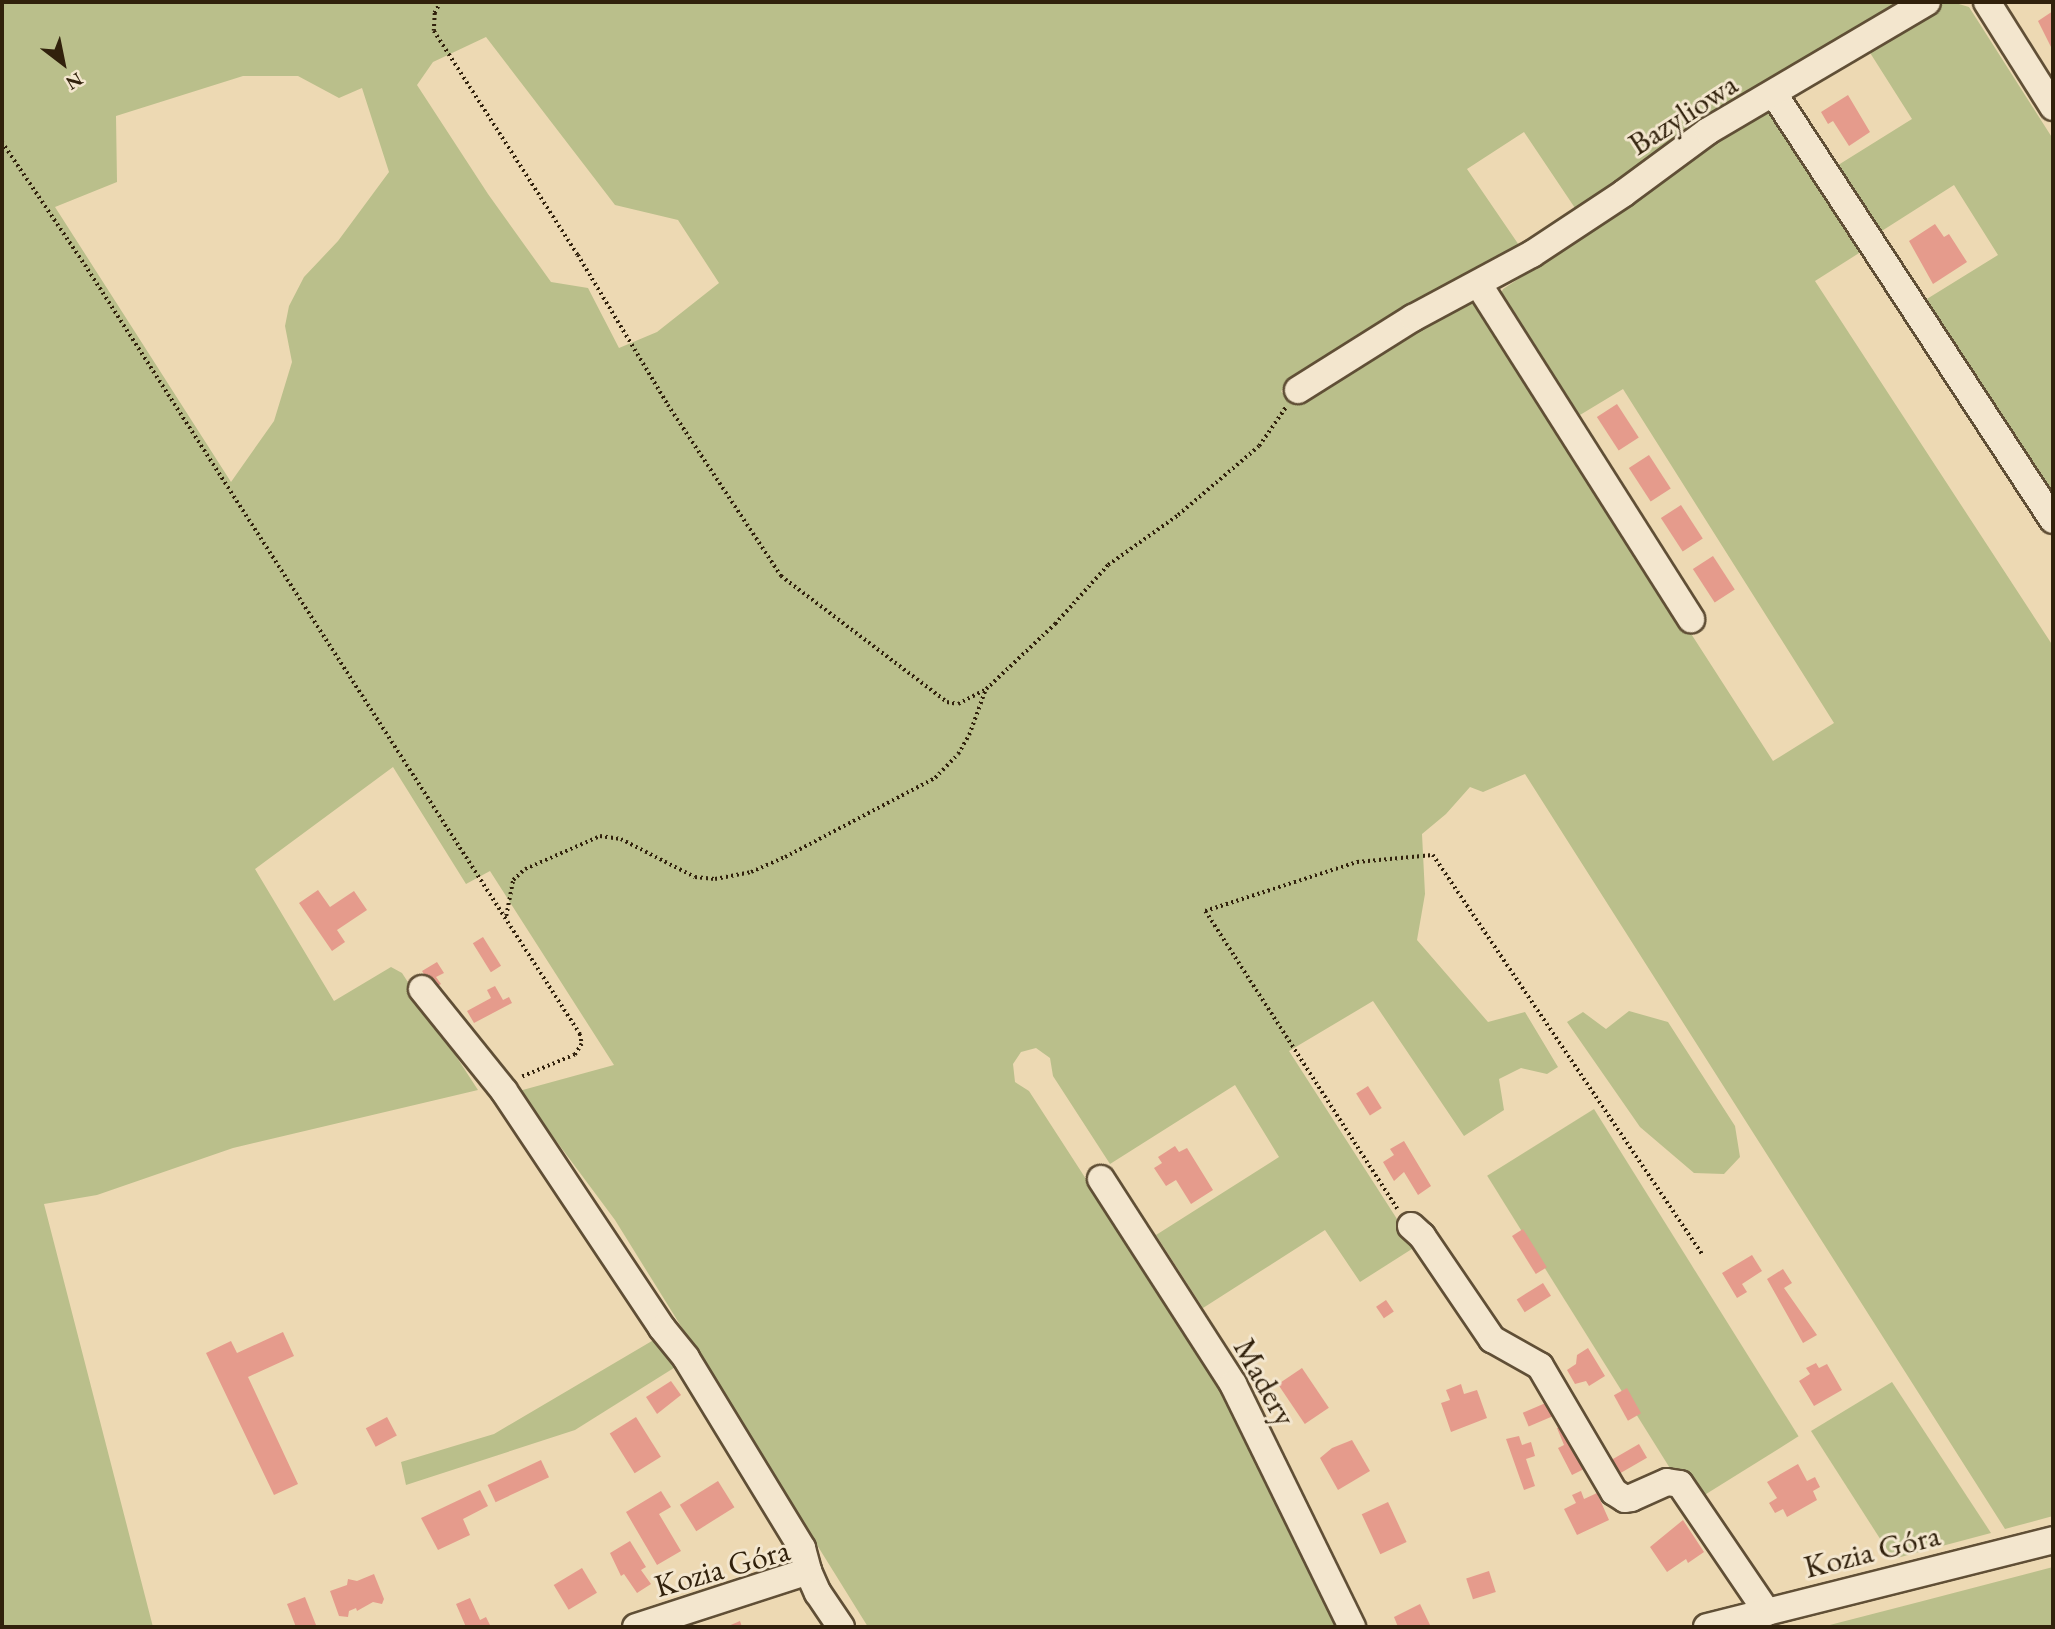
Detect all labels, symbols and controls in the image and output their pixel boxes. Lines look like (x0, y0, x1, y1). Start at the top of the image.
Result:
north arrow (28, 28, 98, 98)
street label: Bazyliowa (1621, 65, 1745, 163)
text: N (61, 67, 88, 96)
street label: Madery (1225, 1331, 1305, 1433)
street label: Kozia Góra (1800, 1516, 1944, 1586)
street label: Kozia Góra (650, 1530, 794, 1606)

